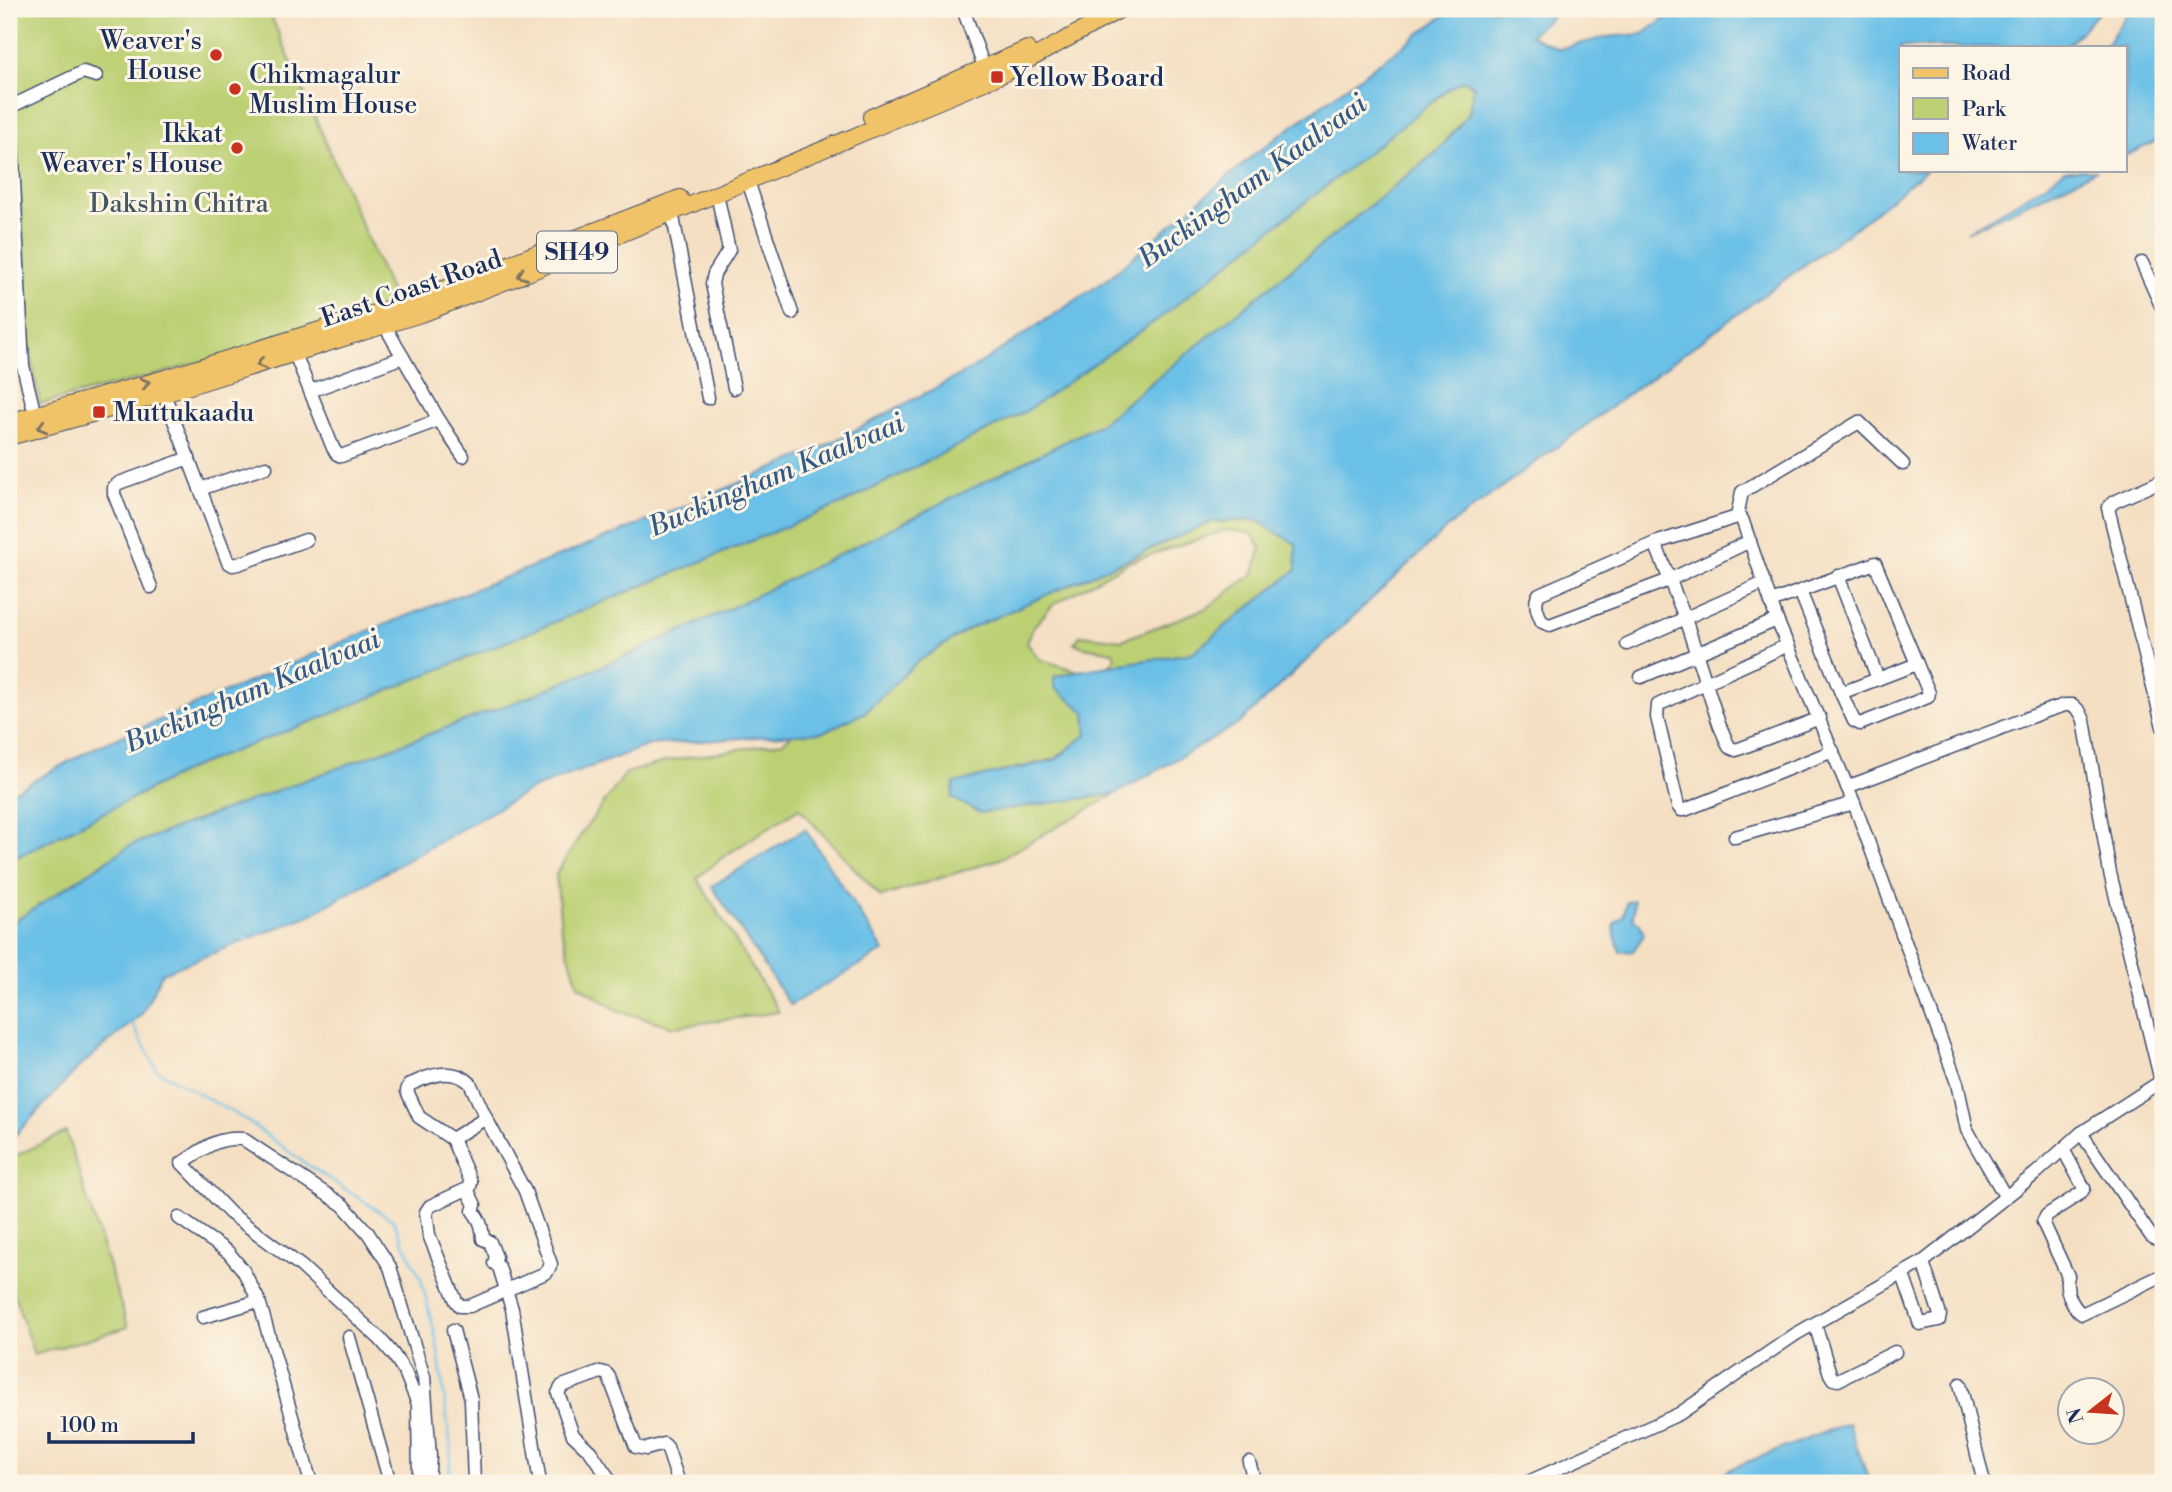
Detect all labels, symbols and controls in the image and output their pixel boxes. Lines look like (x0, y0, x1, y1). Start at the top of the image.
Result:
place label: Weaver's House (99, 25, 202, 87)
legend (1899, 46, 2126, 172)
marker: Weaver's House (208, 47, 224, 63)
place label: Chikmagalur Muslim House (249, 59, 417, 121)
text: Road (1962, 61, 2011, 87)
place label: Yellow Board (1009, 62, 1164, 94)
marker: Yellow Board (989, 69, 1005, 85)
marker: Chikmagalur Muslim House (227, 81, 243, 97)
water label: Buckingham Kaalvaai (1131, 86, 1374, 277)
text: Park (1962, 97, 2007, 123)
place label: Ikkat Weaver's House (40, 118, 223, 180)
text: Water (1961, 131, 2017, 157)
marker: Ikkat Weaver's House (229, 140, 245, 156)
park label: Dakshin Chitra (89, 188, 270, 220)
road number: SH49 (537, 232, 617, 272)
street label: East Coast Road (317, 243, 506, 335)
one-way arrow (517, 266, 529, 280)
one-way arrow (255, 356, 267, 371)
one-way arrow (139, 377, 151, 391)
place label: Muttukaadu (113, 397, 255, 429)
marker: Muttukaadu (91, 404, 107, 420)
water label: Buckingham Kaalvaai (642, 406, 910, 546)
one-way arrow (36, 419, 48, 434)
water label: Buckingham Kaalvaai (118, 622, 386, 762)
north arrow (2056, 1376, 2126, 1446)
scale bar (49, 1401, 192, 1445)
text: N (2062, 1405, 2089, 1426)
text: 100 m (60, 1413, 119, 1439)

